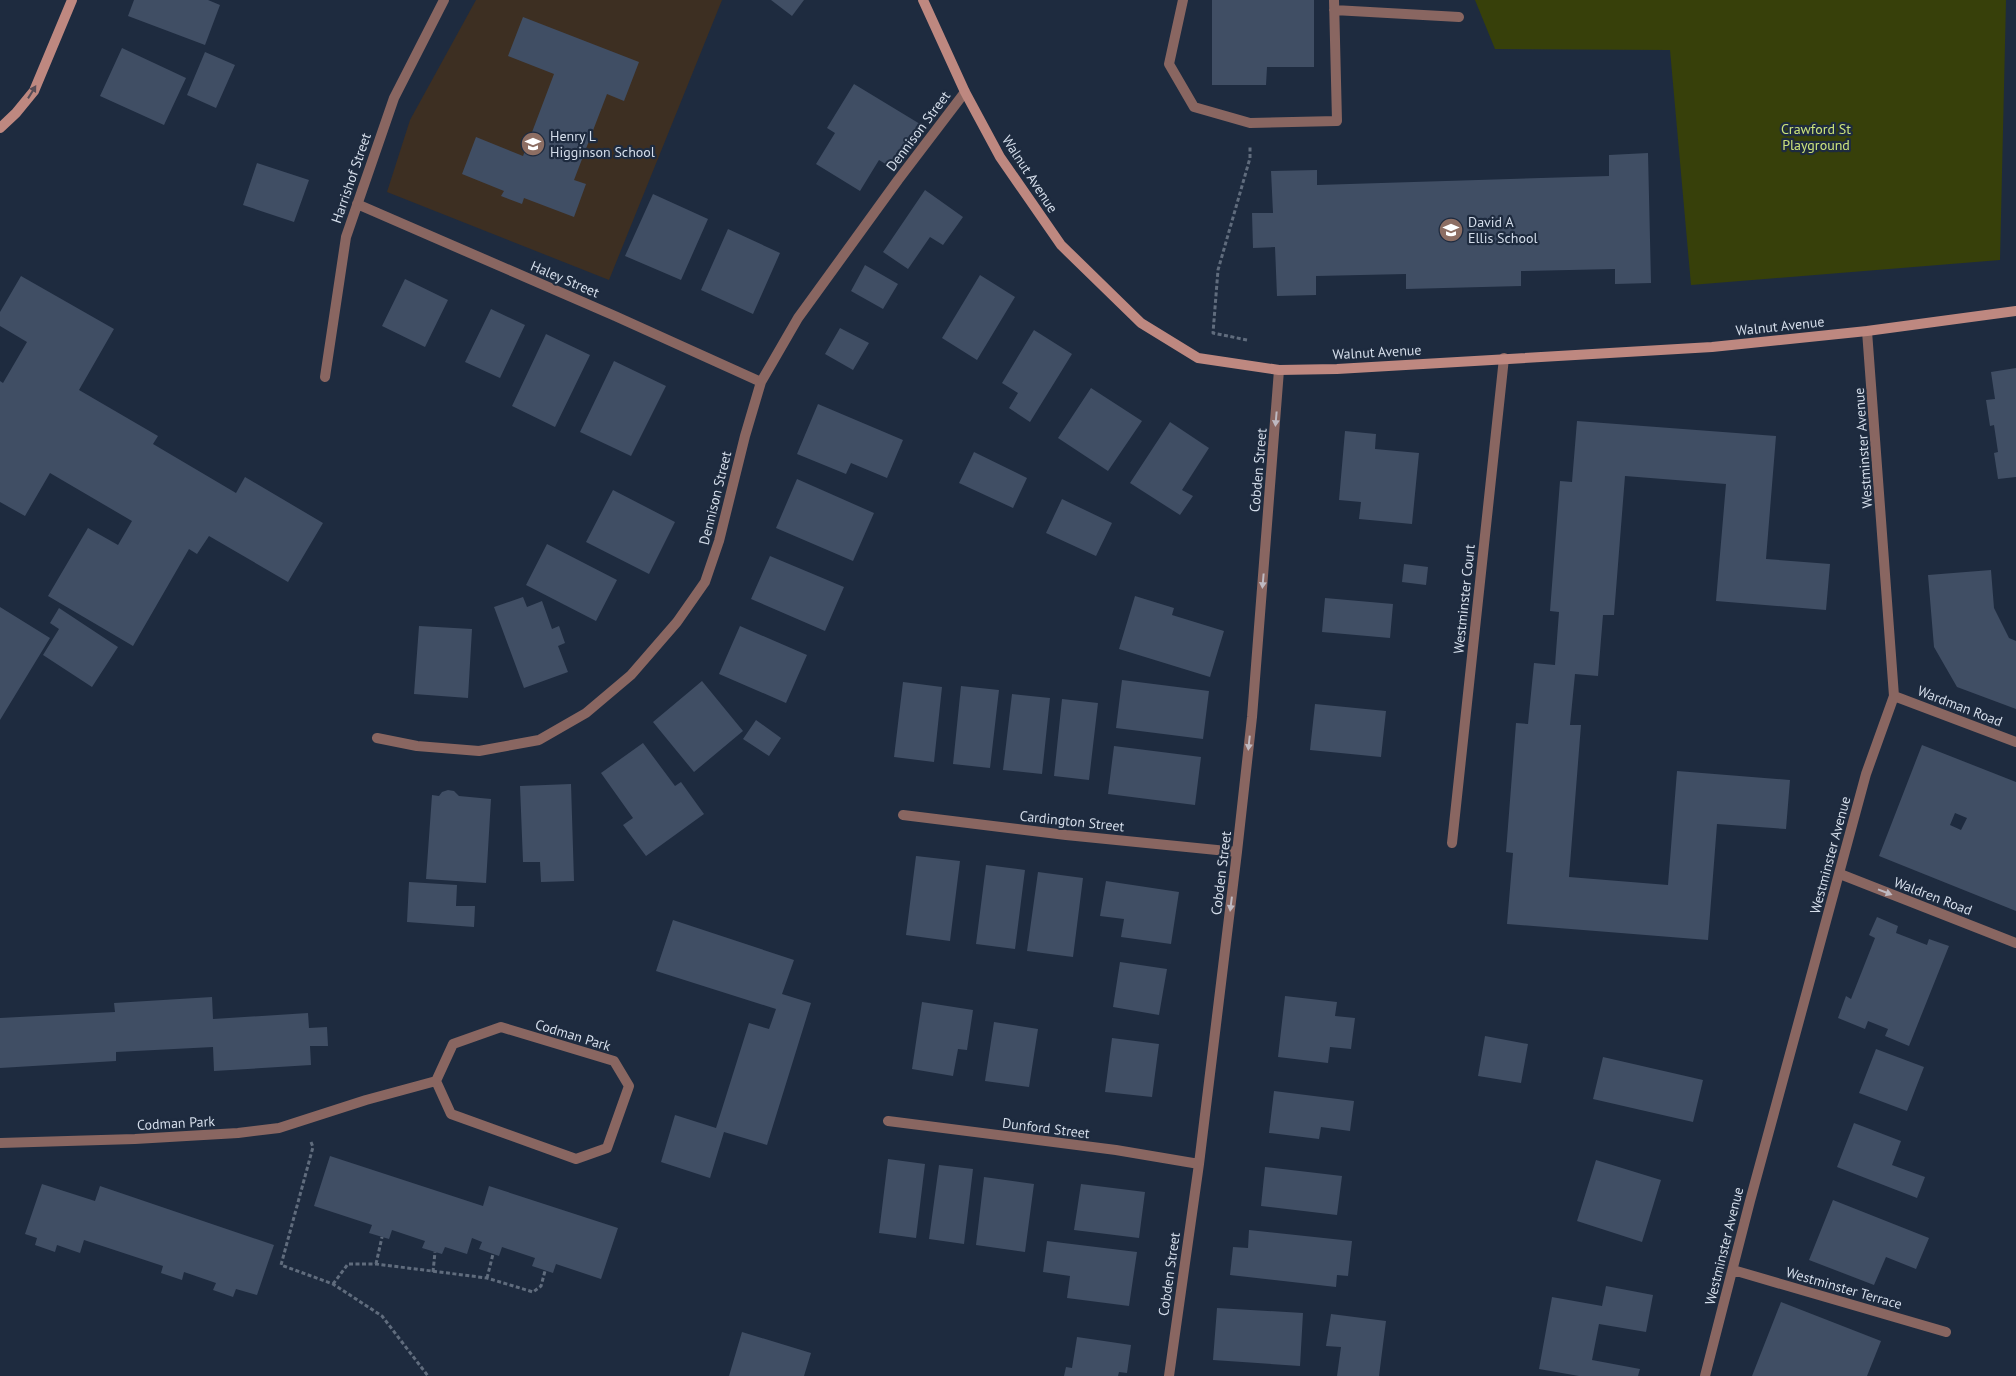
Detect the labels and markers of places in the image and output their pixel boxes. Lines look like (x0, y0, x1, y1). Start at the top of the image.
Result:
place label: Henry L Higginson School (550, 127, 655, 161)
school or university icon: Henry L Higginson School (520, 131, 546, 157)
place label: David A Ellis School (1468, 213, 1538, 247)
school or university icon: David A Ellis School (1438, 217, 1464, 243)

